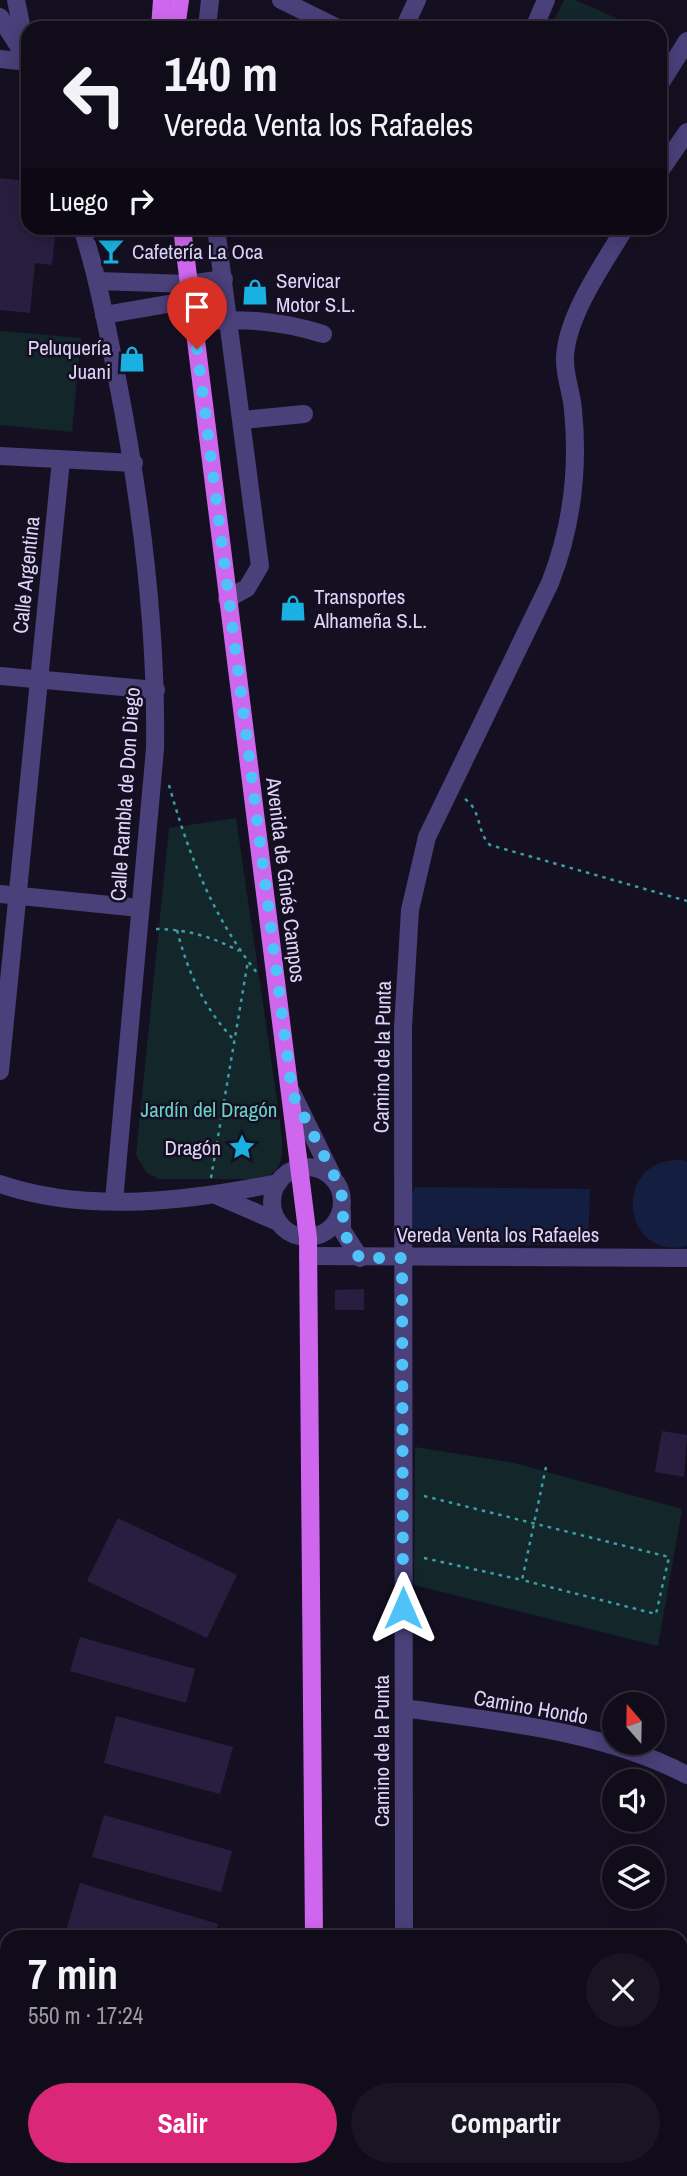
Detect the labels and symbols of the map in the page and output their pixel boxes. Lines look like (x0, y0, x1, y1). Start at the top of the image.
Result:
bar icon: Cafetería La Oca (96, 236, 126, 266)
place label: Cafetería La Oca (132, 237, 264, 266)
place label: Servicar Motor S.L. (276, 266, 355, 319)
pin (167, 277, 227, 349)
shop icon: Servicar Motor S.L. (240, 277, 270, 307)
place label: Peluquería Juani (28, 333, 111, 386)
shop icon: Peluquería Juani (117, 344, 147, 374)
street label: Calle Argentina (5, 515, 47, 635)
place label: Transportes Alhameña S.L. (313, 582, 427, 635)
shop icon: Transportes Alhameña S.L. (278, 593, 308, 623)
street label: Calle Rambla de Don Diego (103, 686, 147, 902)
street label: Avenida de Ginés Campos (259, 775, 313, 984)
street label: Camino de la Punta (366, 980, 398, 1133)
park label: Jardín del Dragón (141, 1095, 277, 1124)
place icon: Dragón (227, 1132, 257, 1162)
place label: Dragón (165, 1133, 221, 1162)
street label: Vereda Venta los Rafaeles (397, 1220, 599, 1249)
position arrow (366, 1571, 440, 1645)
street label: Camino de la Punta (367, 1674, 396, 1827)
street label: Camino Hondo (471, 1683, 591, 1731)
north arrow (602, 1692, 665, 1755)

